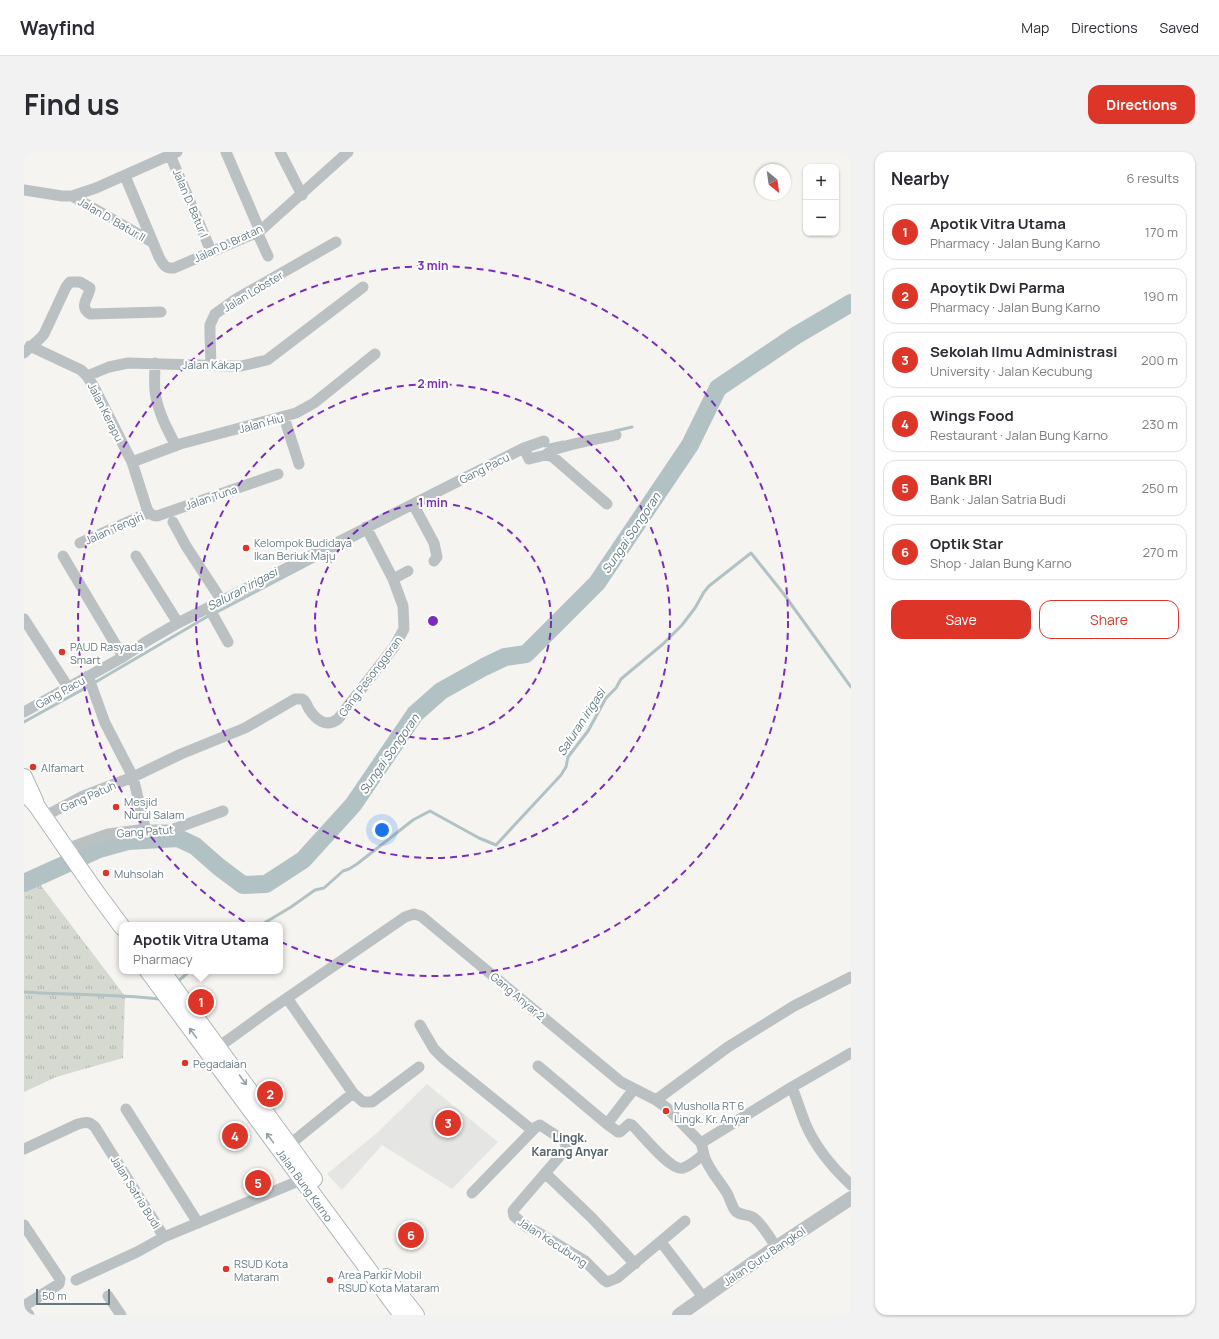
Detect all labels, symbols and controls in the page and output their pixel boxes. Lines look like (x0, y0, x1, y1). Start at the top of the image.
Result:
text: Wayfind (20, 15, 95, 41)
text: Map (1021, 18, 1049, 37)
text: Directions (1071, 18, 1138, 37)
text: Saved (1160, 18, 1199, 37)
text: Find us (24, 85, 119, 123)
button: Directions (1088, 85, 1195, 124)
north arrow (755, 164, 791, 200)
map controls (803, 164, 839, 236)
button: + (803, 164, 839, 200)
street label: Jalan D. Batur I (170, 166, 212, 240)
text: Nearby (891, 167, 949, 190)
text: 6 results (1127, 169, 1179, 187)
street label: Jalan D. Batur II (76, 194, 148, 244)
button: − (803, 200, 839, 236)
text: Apotik Vitra Utama (930, 213, 1066, 234)
street label: Jalan D. Bratan (191, 221, 265, 265)
text: 1 (902, 223, 908, 241)
text: 170 m (1145, 223, 1178, 241)
text: Pharmacy · Jalan Bung Karno (930, 234, 1100, 252)
text: 3 min (417, 257, 449, 274)
street label: Jalan Lobster (220, 267, 286, 315)
text: Apoytik Dwi Parma (930, 277, 1065, 298)
text: 2 (901, 287, 909, 305)
text: 190 m (1143, 287, 1178, 305)
text: Pharmacy · Jalan Bung Karno (930, 298, 1100, 316)
text: Sekolah Ilmu Administrasi (930, 341, 1118, 362)
text: 3 (901, 351, 909, 369)
text: 200 m (1141, 351, 1178, 369)
street label: Jalan Kakap (182, 357, 242, 372)
text: University · Jalan Kecubung (930, 362, 1093, 380)
text: 2 min (417, 375, 449, 392)
street label: Jalan Kerapu (85, 380, 127, 444)
text: Wings Food (930, 405, 1014, 426)
street label: Jalan Hiu (237, 410, 285, 436)
text: 4 (901, 415, 909, 433)
text: 230 m (1142, 415, 1178, 433)
text: Restaurant · Jalan Bung Karno (930, 426, 1108, 444)
street label: Gang Pacu (456, 449, 512, 487)
text: Bank BRI (930, 469, 992, 490)
text: 5 (901, 479, 909, 497)
text: 250 m (1142, 479, 1178, 497)
street label: Jalan Tuna (183, 481, 239, 513)
water label: Sungai Songoran (598, 488, 665, 577)
text: Bank · Jalan Satria Budi (930, 490, 1066, 508)
text: 1 min (418, 494, 448, 511)
street label: Jalan Tengiri (82, 508, 146, 548)
text: Optik Star (930, 533, 1003, 554)
place label: Kelompok Budidaya Ikan Beriuk Maju (254, 535, 352, 563)
marker: Kelompok Budidaya Ikan Beriuk Maju (241, 543, 251, 553)
text: 6 (901, 543, 909, 561)
text: 270 m (1143, 543, 1178, 561)
text: Shop · Jalan Bung Karno (930, 554, 1072, 572)
water label: Saluran irigasi (204, 562, 282, 615)
button: Save (891, 600, 1031, 639)
button: Share (1039, 600, 1179, 639)
centre of rings (426, 614, 440, 628)
street label: Gang Pesonggoran (335, 633, 405, 719)
place label: PAUD Rasyada Smart (70, 639, 143, 667)
marker: PAUD Rasyada Smart (57, 647, 67, 657)
street label: Gang Pacu (33, 672, 87, 712)
water label: Saluran irigasi (553, 683, 610, 759)
water label: Sungai Songoran (355, 710, 424, 798)
place label: Alfamart (41, 760, 84, 775)
marker: Alfamart (28, 762, 38, 772)
street label: Gang Patuh (58, 777, 118, 815)
place label: Mesjid Nurul Salam (124, 794, 184, 822)
marker: Mesjid Nurul Salam (111, 802, 121, 812)
your location (372, 820, 392, 840)
street label: Gang Patut (116, 822, 174, 840)
place label: Muhsolah (114, 866, 164, 881)
marker: Muhsolah (101, 868, 111, 878)
popup (119, 922, 283, 974)
text: Apotik Vitra Utama (133, 929, 269, 950)
text: Pharmacy (133, 950, 193, 968)
street label: Gang Anyar 2 (488, 969, 548, 1023)
pin: 1 (188, 987, 214, 1017)
one-way arrow (189, 1027, 197, 1038)
place label: Pegadaian (193, 1056, 247, 1071)
marker: Pegadaian (180, 1058, 190, 1068)
one-way arrow (239, 1075, 247, 1086)
pin: 2 (257, 1079, 283, 1109)
place label: Musholla RT 6 Lingk. Kr. Anyar (674, 1098, 749, 1126)
marker: Musholla RT 6 Lingk. Kr. Anyar (661, 1106, 671, 1116)
pin: 3 (435, 1108, 461, 1138)
pin: 4 (222, 1121, 248, 1151)
district label: Lingk. Karang Anyar (531, 1129, 609, 1160)
one-way arrow (266, 1132, 274, 1143)
street label: Jalan Bung Karno (273, 1145, 337, 1225)
street label: Jalan Satria Budi (108, 1153, 164, 1231)
pin: 5 (245, 1168, 271, 1198)
street label: Jalan Kecubung (515, 1214, 591, 1270)
pin: 6 (398, 1220, 424, 1250)
street label: Jalan Guru Bangkol (720, 1223, 808, 1289)
place label: RSUD Kota Mataram (234, 1256, 288, 1284)
marker: RSUD Kota Mataram (221, 1264, 231, 1274)
place label: Area Parkir Mobil RSUD Kota Mataram (338, 1267, 439, 1295)
marker: Area Parkir Mobil RSUD Kota Mataram (325, 1275, 335, 1285)
scale bar (36, 1287, 110, 1306)
text: 50 m (42, 1288, 67, 1303)

